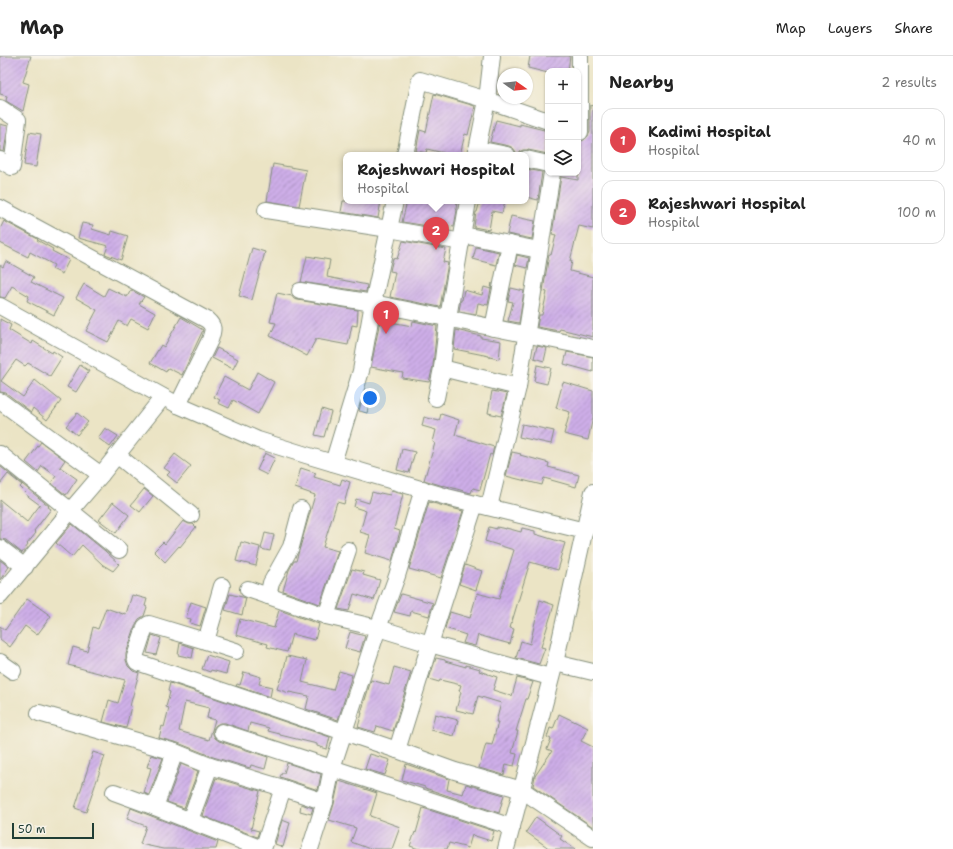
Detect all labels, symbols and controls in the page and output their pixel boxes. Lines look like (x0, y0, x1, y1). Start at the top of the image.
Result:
text: Map (20, 15, 64, 40)
text: Map (776, 19, 806, 37)
text: Layers (828, 19, 872, 37)
text: Share (894, 19, 933, 37)
north arrow (497, 68, 533, 104)
map controls (545, 68, 581, 176)
button: + (545, 68, 581, 104)
text: Nearby (609, 71, 674, 93)
text: 2 results (881, 74, 937, 91)
button: − (545, 104, 581, 140)
text: Kadimi Hospital (648, 122, 771, 142)
text: 1 (620, 132, 626, 149)
text: 40 m (902, 132, 936, 149)
button: layers (545, 140, 581, 176)
text: Hospital (648, 142, 699, 159)
popup (343, 152, 529, 204)
text: Rajeshwari Hospital (357, 160, 515, 180)
text: Hospital (357, 180, 409, 197)
text: Rajeshwari Hospital (648, 194, 806, 214)
text: 2 (618, 204, 628, 221)
text: 100 m (897, 204, 936, 221)
text: Hospital (648, 214, 699, 231)
pin: 2 (423, 217, 449, 250)
pin: 1 (373, 301, 399, 334)
your location (360, 388, 380, 408)
scale bar (12, 821, 94, 840)
text: 50 m (18, 822, 46, 837)

